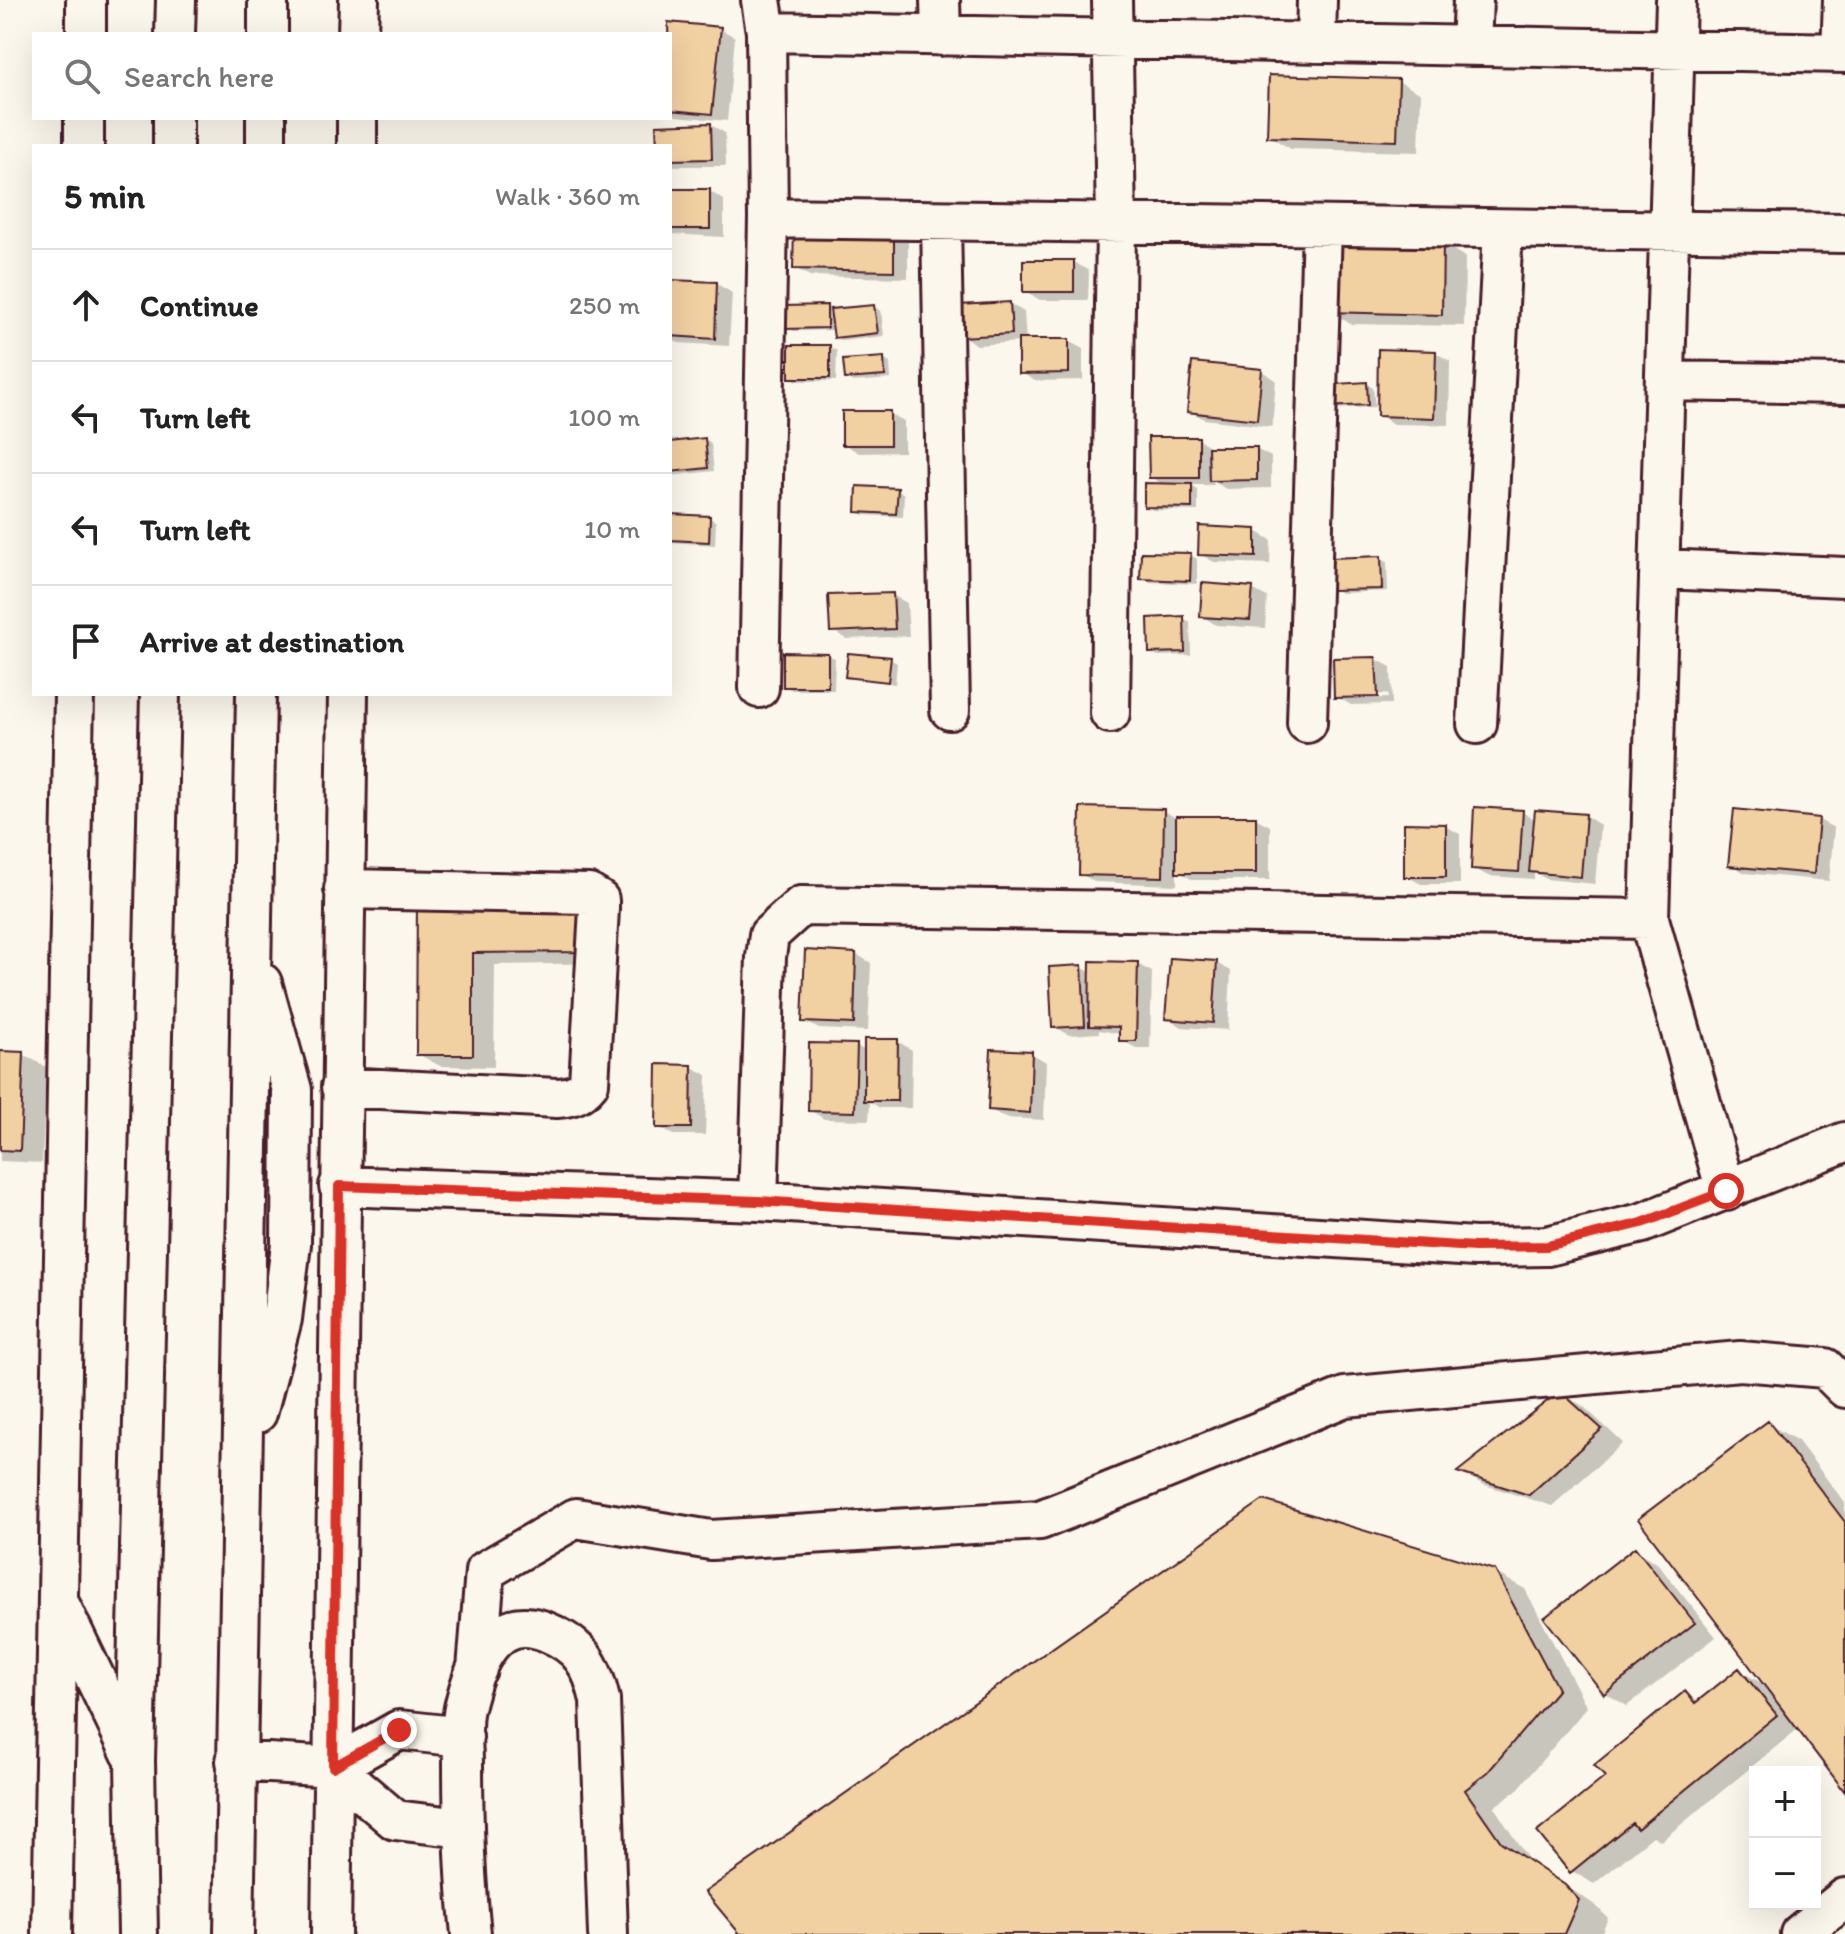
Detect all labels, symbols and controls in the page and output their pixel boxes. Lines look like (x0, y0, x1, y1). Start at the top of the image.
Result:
search box (32, 32, 672, 120)
icon: search (60, 54, 104, 98)
text: Search here (124, 58, 274, 95)
text: 5 min (64, 176, 145, 217)
text: Walk · 360 m (495, 180, 640, 212)
icon: ahead (64, 283, 108, 327)
text: Continue (140, 287, 259, 324)
text: 250 m (569, 289, 640, 321)
icon: left (64, 395, 108, 439)
text: Turn left (140, 399, 251, 436)
text: 100 m (568, 401, 640, 433)
icon: left (64, 507, 108, 551)
text: Turn left (140, 511, 251, 548)
text: 10 m (584, 513, 640, 545)
icon: arrive (64, 619, 108, 663)
text: Arrive at destination (140, 623, 404, 660)
route start (1708, 1173, 1744, 1209)
route end (381, 1712, 417, 1748)
map controls (1749, 1766, 1821, 1910)
button: + (1749, 1766, 1821, 1838)
button: − (1749, 1838, 1821, 1910)

